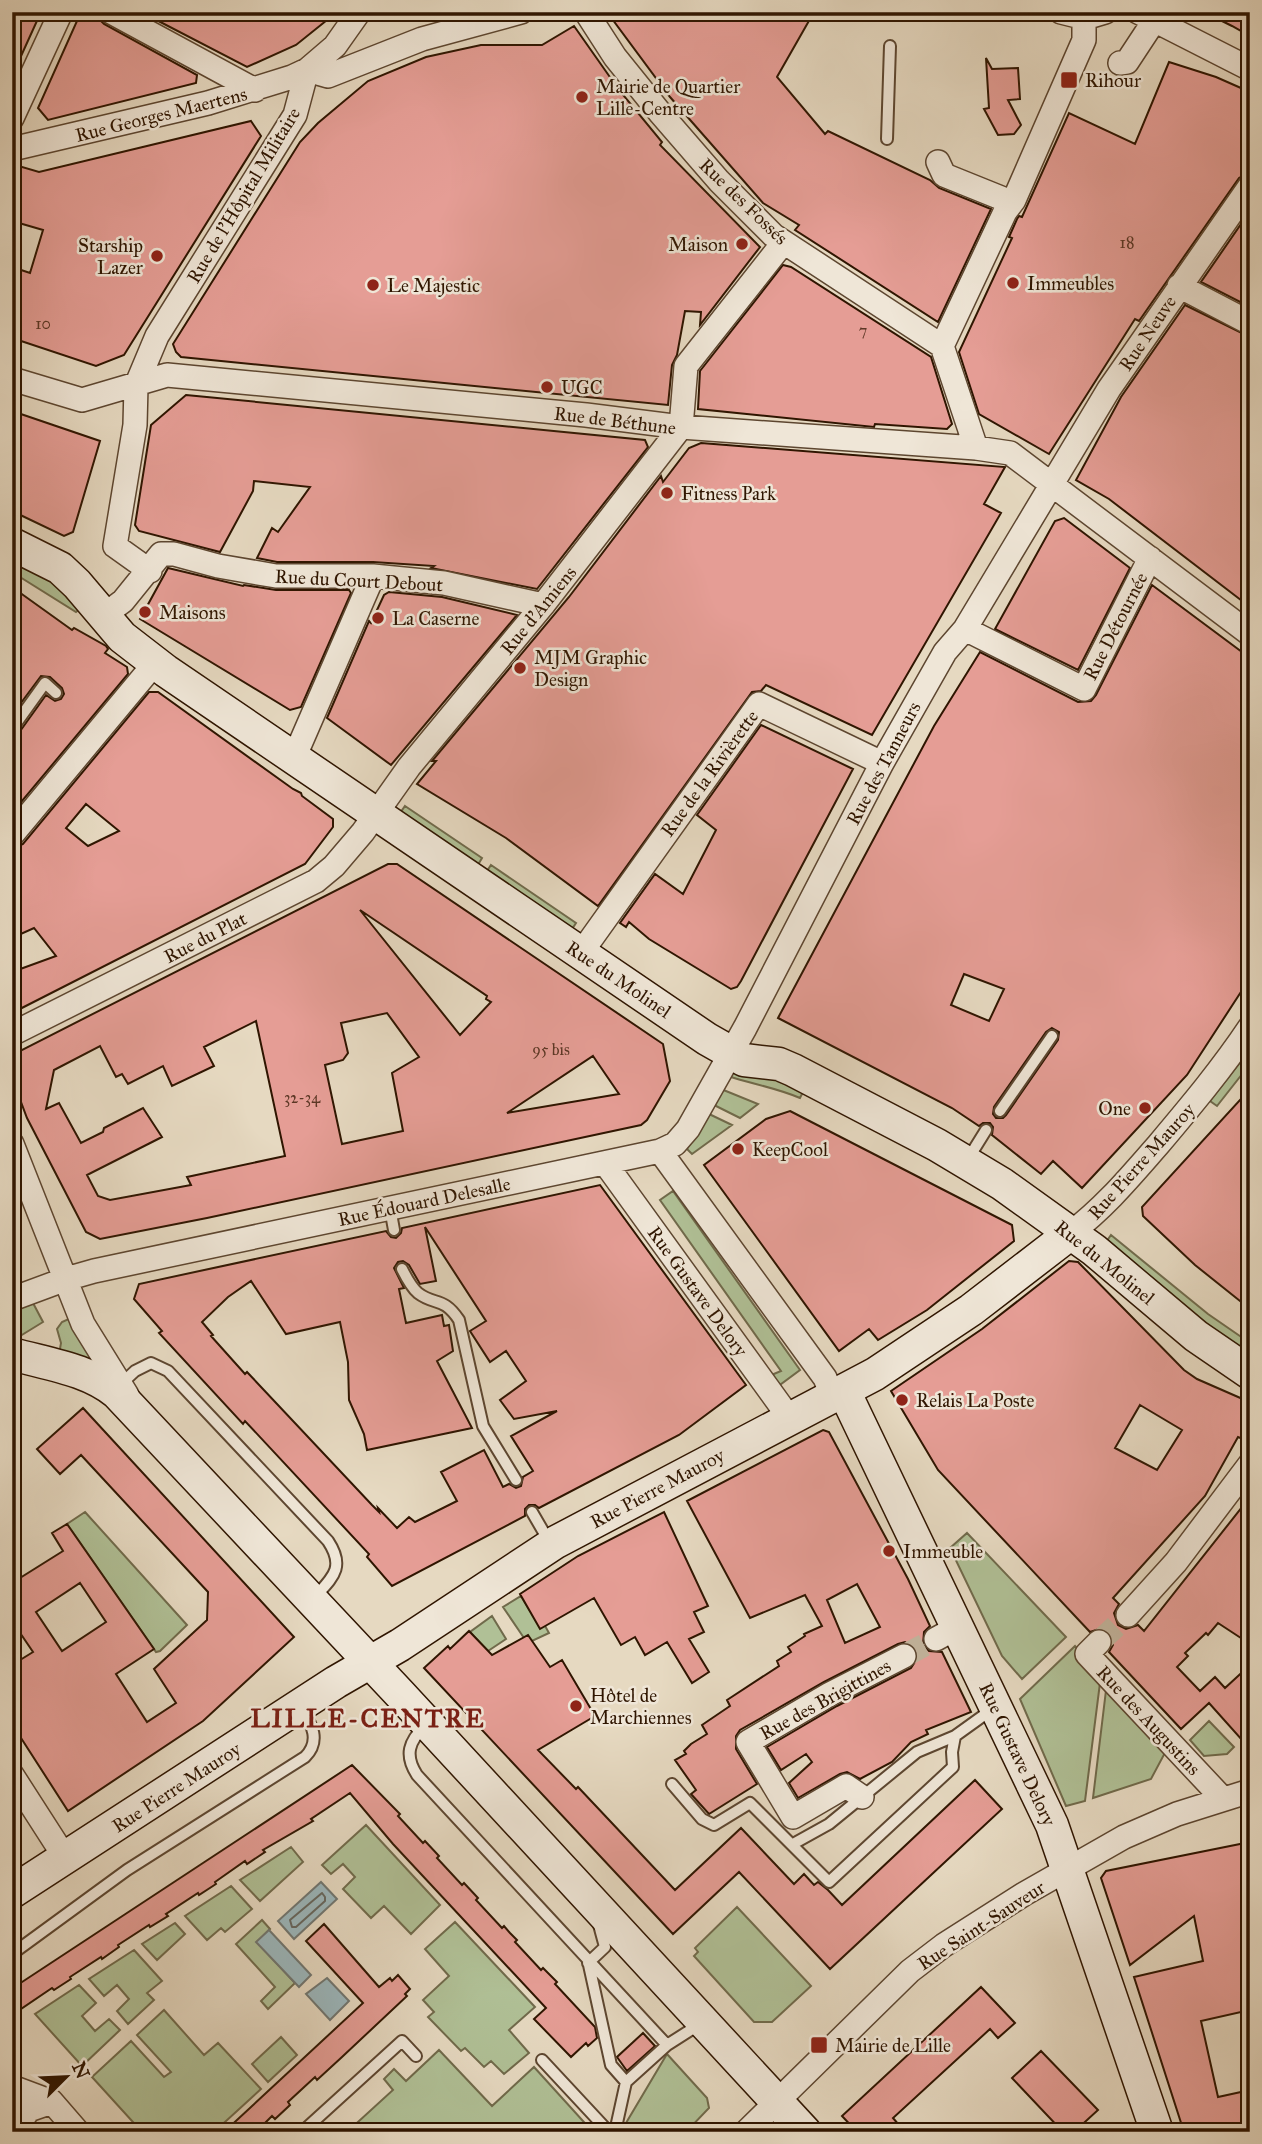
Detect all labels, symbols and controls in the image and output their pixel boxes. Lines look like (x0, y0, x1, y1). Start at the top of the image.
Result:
place label: Rihour (1085, 69, 1142, 92)
marker: Rihour (1059, 70, 1079, 90)
place label: Mairie de Quartier Lille-Centre (596, 75, 741, 120)
street label: Rue Georges Maertens (73, 82, 250, 148)
marker: Mairie de Quartier Lille-Centre (574, 89, 590, 105)
street label: Rue de l'Hôpital Militaire (182, 103, 305, 287)
street label: Rue des Fossés (695, 153, 793, 249)
place label: Maison (668, 233, 728, 256)
house number: 18 (1120, 233, 1134, 252)
place label: Starship Lazer (78, 234, 144, 279)
marker: Maison (734, 236, 750, 252)
marker: Starship Lazer (149, 248, 165, 264)
place label: Immeubles (1027, 272, 1114, 295)
place label: Le Majestic (387, 274, 480, 297)
marker: Immeubles (1005, 275, 1021, 291)
marker: Le Majestic (365, 277, 381, 293)
street label: Rue Neuve (1114, 291, 1181, 375)
house number: 10 (35, 314, 51, 333)
house number: 7 (859, 321, 867, 340)
place label: UGC (561, 376, 603, 399)
marker: UGC (539, 379, 555, 395)
street label: Rue de Béthune (553, 402, 677, 439)
place label: Fitness Park (681, 482, 776, 505)
marker: Fitness Park (659, 485, 675, 501)
street label: Rue d'Amiens (496, 561, 581, 659)
street label: Rue du Court Debout (274, 565, 444, 596)
street label: Rue Détournée (1078, 568, 1153, 684)
place label: Maisons (159, 601, 226, 624)
marker: Maisons (137, 604, 153, 620)
place label: La Caserne (392, 607, 479, 630)
marker: La Caserne (370, 610, 386, 626)
place label: MJM Graphic Design (534, 646, 647, 692)
marker: MJM Graphic Design (512, 660, 528, 676)
street label: Rue des Tanneurs (841, 698, 926, 829)
street label: Rue de la Rivièrette (656, 705, 763, 841)
street label: Rue du Plat (160, 907, 251, 968)
street label: Rue du Molinel (562, 936, 676, 1023)
house number: 95 bis (532, 1040, 570, 1059)
house number: 32-34 (284, 1088, 321, 1107)
place label: One (1098, 1097, 1131, 1120)
street label: Rue Pierre Mauroy (1083, 1098, 1200, 1224)
marker: One (1137, 1100, 1153, 1116)
place label: KeepCool (752, 1138, 829, 1161)
marker: KeepCool (730, 1141, 746, 1157)
street label: Rue Édouard Delesalle (335, 1171, 513, 1231)
street label: Rue du Molinel (1050, 1215, 1160, 1310)
street label: Rue Gustave Delory (643, 1222, 753, 1362)
place label: Relais La Poste (916, 1389, 1035, 1412)
marker: Relais La Poste (894, 1392, 910, 1408)
street label: Rue Pierre Mauroy (586, 1443, 729, 1533)
place label: Immeuble (903, 1540, 983, 1563)
marker: Immeuble (881, 1543, 897, 1559)
street label: Rue des Brigittines (756, 1654, 895, 1746)
street label: Rue des Augustins (1091, 1661, 1205, 1781)
street label: Rue Gustave Delory (974, 1679, 1061, 1830)
place label: Hôtel de Marchiennes (590, 1684, 692, 1729)
marker: Hôtel de Marchiennes (568, 1698, 584, 1714)
district label: LILLE-CENTRE (250, 1702, 486, 1734)
street label: Rue Pierre Mauroy (108, 1737, 246, 1838)
street label: Rue Saint-Sauveur (913, 1875, 1050, 1975)
place label: Mairie de Lille (835, 2034, 951, 2057)
marker: Mairie de Lille (809, 2035, 829, 2055)
north arrow (32, 2042, 102, 2112)
text: N (67, 2058, 95, 2082)

